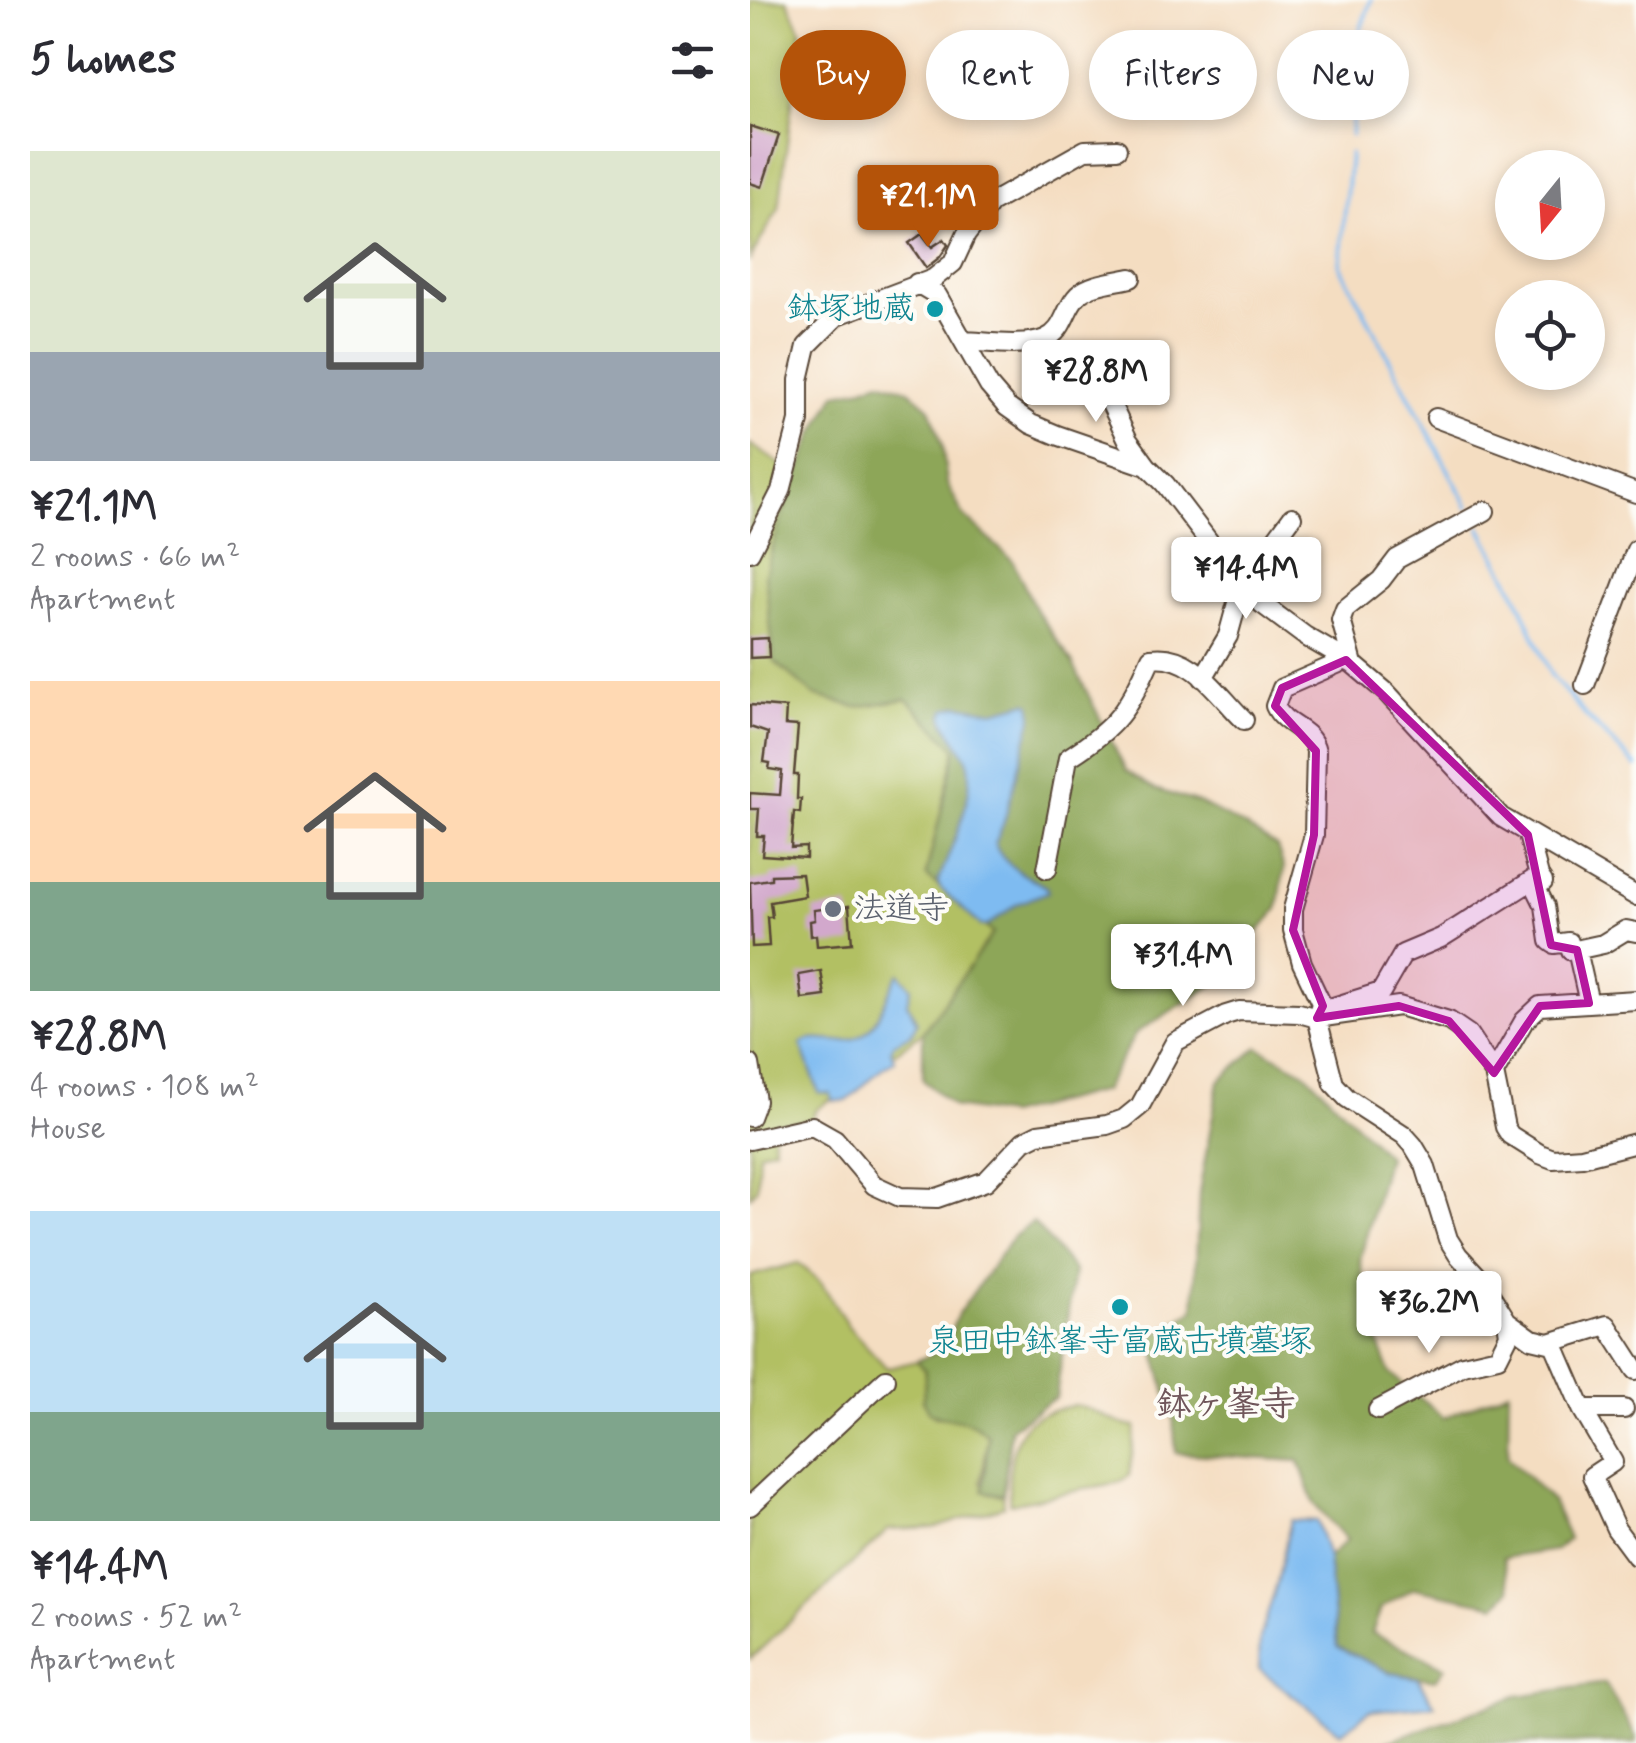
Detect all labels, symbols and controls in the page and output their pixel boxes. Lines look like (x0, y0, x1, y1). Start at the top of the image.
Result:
chip: Buy (780, 30, 906, 120)
chip: Rent (926, 30, 1069, 120)
chip: Filters (1089, 30, 1257, 120)
chip: New (1277, 30, 1409, 120)
text: 5 homes (30, 33, 176, 88)
icon: filters (665, 33, 720, 88)
north arrow (1495, 150, 1605, 260)
map controls (1495, 150, 1605, 390)
pin: ¥21.1M (847, 165, 1009, 250)
text: ¥21.1M (880, 176, 976, 218)
icon: home (285, 216, 465, 396)
button: locate (1495, 280, 1605, 390)
place label: 鉢塚地蔵 (787, 288, 915, 330)
marker: 鉢塚地蔵 (924, 298, 946, 320)
pin: ¥28.8M (1015, 340, 1177, 425)
text: ¥28.8M (1044, 351, 1148, 393)
text: ¥21.1M (30, 481, 157, 536)
text: 2 rooms · 66 m² (30, 536, 240, 578)
pin: ¥14.4M (1165, 537, 1327, 622)
text: ¥14.4M (1193, 548, 1299, 590)
text: Apartment (30, 578, 175, 620)
icon: home (285, 746, 465, 926)
place label: 法道寺 (853, 888, 949, 930)
marker: 法道寺 (822, 898, 844, 920)
pin: ¥31.4M (1102, 924, 1264, 1009)
text: ¥31.4M (1133, 935, 1233, 977)
text: ¥28.8M (30, 1011, 167, 1066)
text: 4 rooms · 108 m² (30, 1066, 259, 1108)
text: House (30, 1108, 106, 1150)
pin: ¥36.2M (1348, 1271, 1510, 1356)
icon: home (285, 1276, 465, 1456)
text: ¥36.2M (1378, 1282, 1480, 1324)
marker: 泉田中鉢峯寺富蔵古墳墓塚 (1109, 1296, 1131, 1318)
place label: 泉田中鉢峯寺富蔵古墳墓塚 (928, 1321, 1312, 1363)
district label: 鉢ヶ峯寺 (1156, 1382, 1296, 1428)
text: ¥14.4M (30, 1541, 169, 1596)
text: 2 rooms · 52 m² (30, 1596, 242, 1638)
text: Apartment (30, 1638, 175, 1680)

